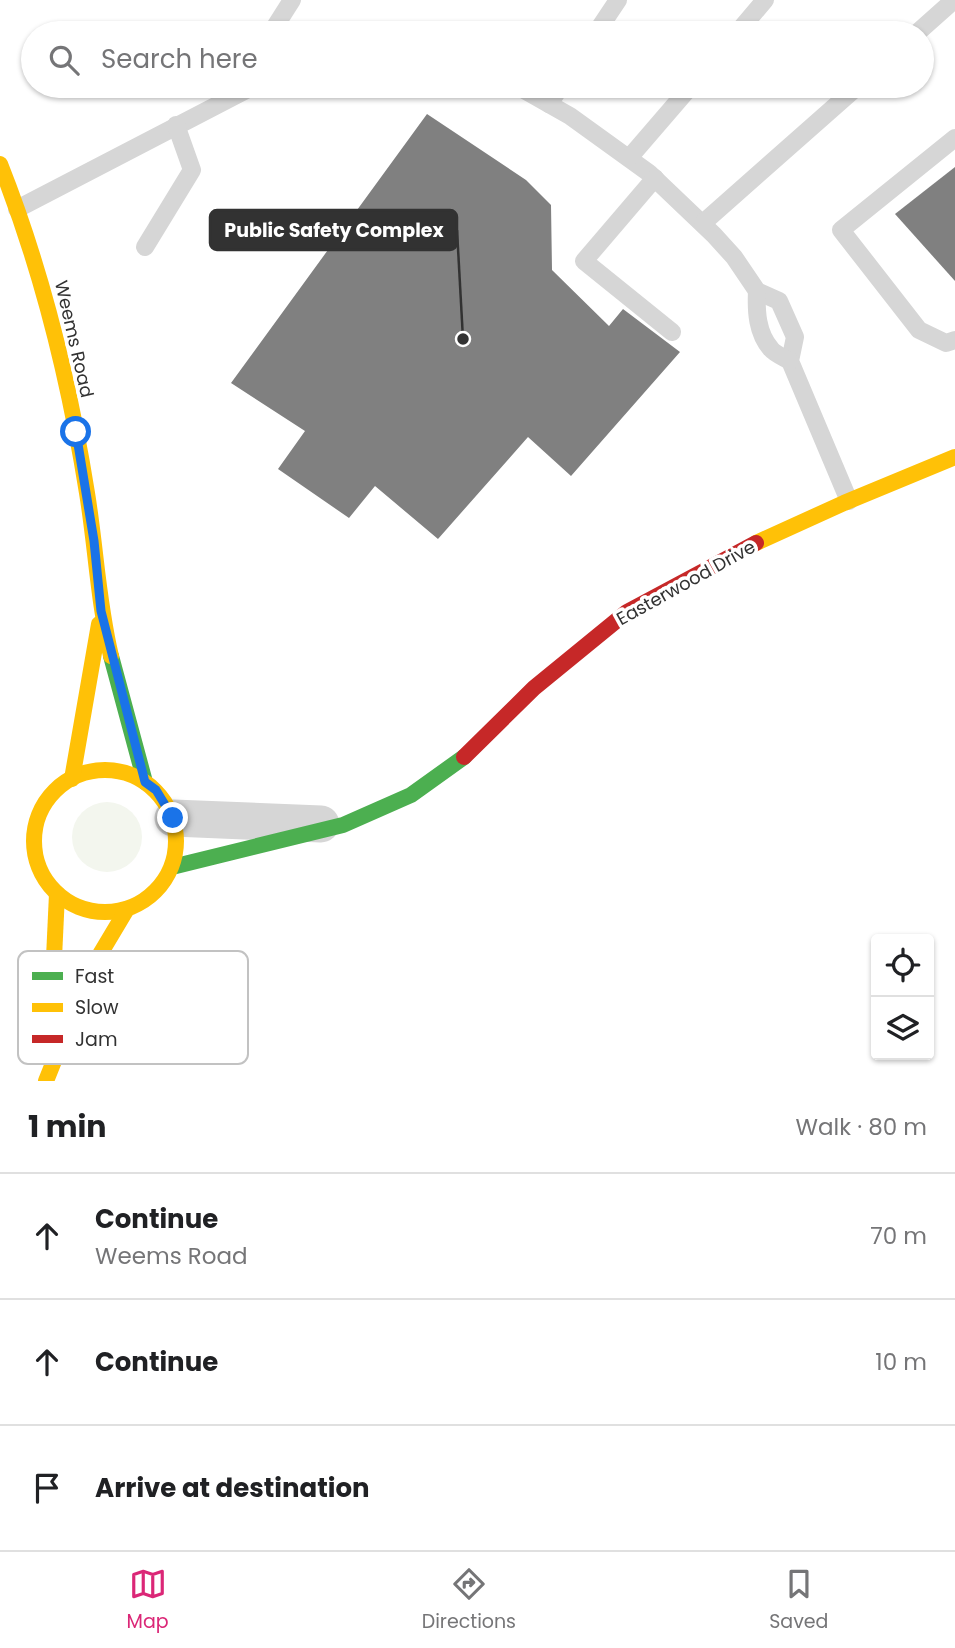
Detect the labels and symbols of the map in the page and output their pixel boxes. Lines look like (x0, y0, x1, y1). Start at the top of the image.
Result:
callout: Public Safety Complex (210, 210, 457, 250)
text: Public Safety Complex (224, 217, 444, 244)
street label: Weems Road (49, 278, 100, 400)
route start (60, 416, 91, 447)
street label: Easterwood Drive (612, 534, 760, 631)
route end (157, 802, 188, 833)
legend (18, 951, 248, 1064)
text: Fast (75, 963, 114, 990)
text: Slow (75, 994, 119, 1021)
text: Jam (75, 1026, 117, 1053)

